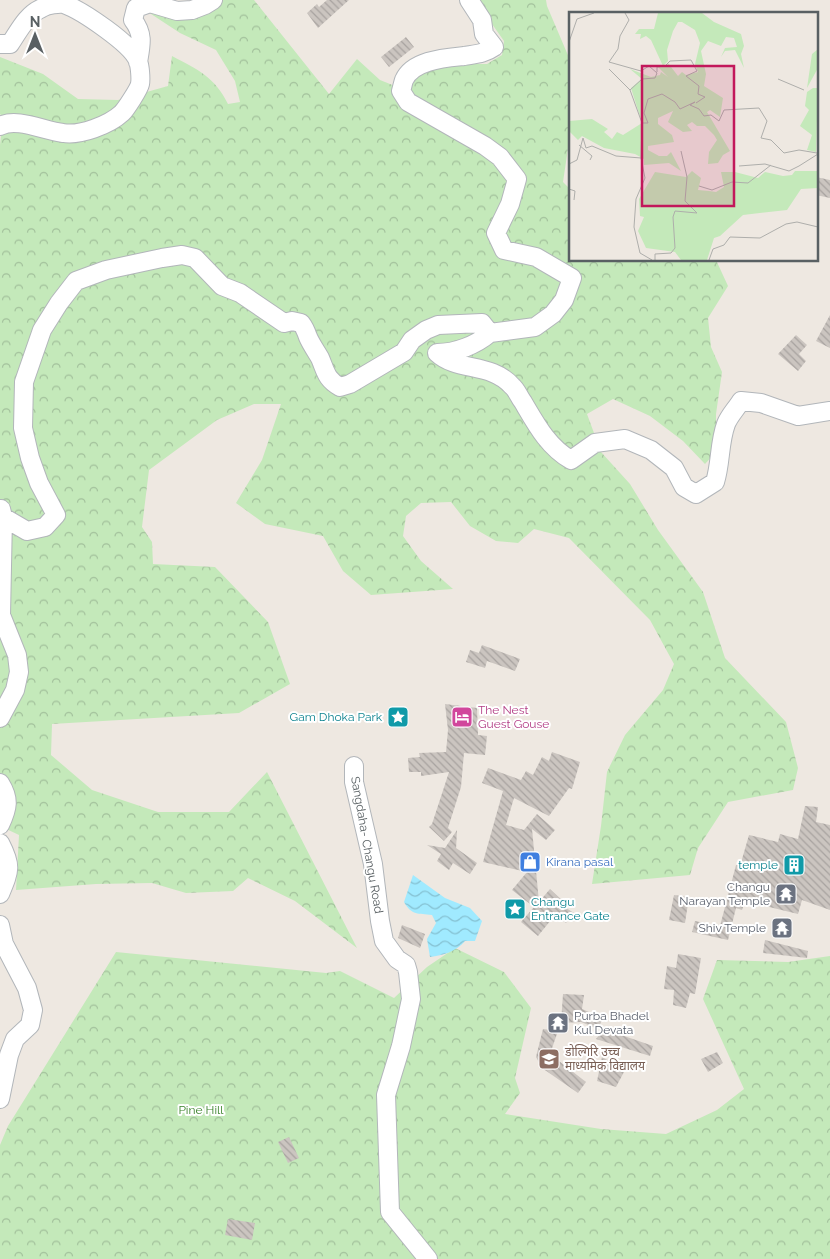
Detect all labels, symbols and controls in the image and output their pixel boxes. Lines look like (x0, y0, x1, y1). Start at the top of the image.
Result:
north arrow (10, 10, 60, 60)
inset map (569, 12, 818, 261)
text: N (30, 14, 40, 30)
place label: The Nest Guest Gouse (478, 703, 549, 731)
place icon: Gam Dhoka Park (386, 705, 410, 729)
hotel icon: The Nest Guest Gouse (450, 705, 474, 729)
place label: Gam Dhoka Park (290, 710, 383, 724)
street label: Sangdaha- Changu Road (348, 775, 386, 915)
shop icon: Kirana pasal (518, 850, 542, 874)
building icon: temple (782, 853, 806, 877)
place label: Kirana pasal (546, 855, 614, 869)
place label: temple (738, 858, 778, 872)
place label: Changu Narayan Temple (679, 880, 770, 908)
temple icon: Changu Narayan Temple (774, 882, 798, 906)
place label: Changu Entrance Gate (531, 895, 610, 923)
place icon: Changu Entrance Gate (503, 897, 527, 921)
temple icon: Shiv Temple (770, 916, 794, 940)
place label: Shiv Temple (699, 921, 766, 935)
place label: Purba Bhadel Kul Devata (574, 1009, 650, 1037)
temple icon: Purba Bhadel Kul Devata (546, 1011, 570, 1035)
place label: डोल्गिरि उच्च माध्यमिक विद्यालय (564, 1044, 646, 1073)
school or university icon: डोल्गिरि उच्च माध्यमिक विद्यालय (537, 1047, 561, 1071)
park label: Pine Hill (178, 1103, 224, 1117)

